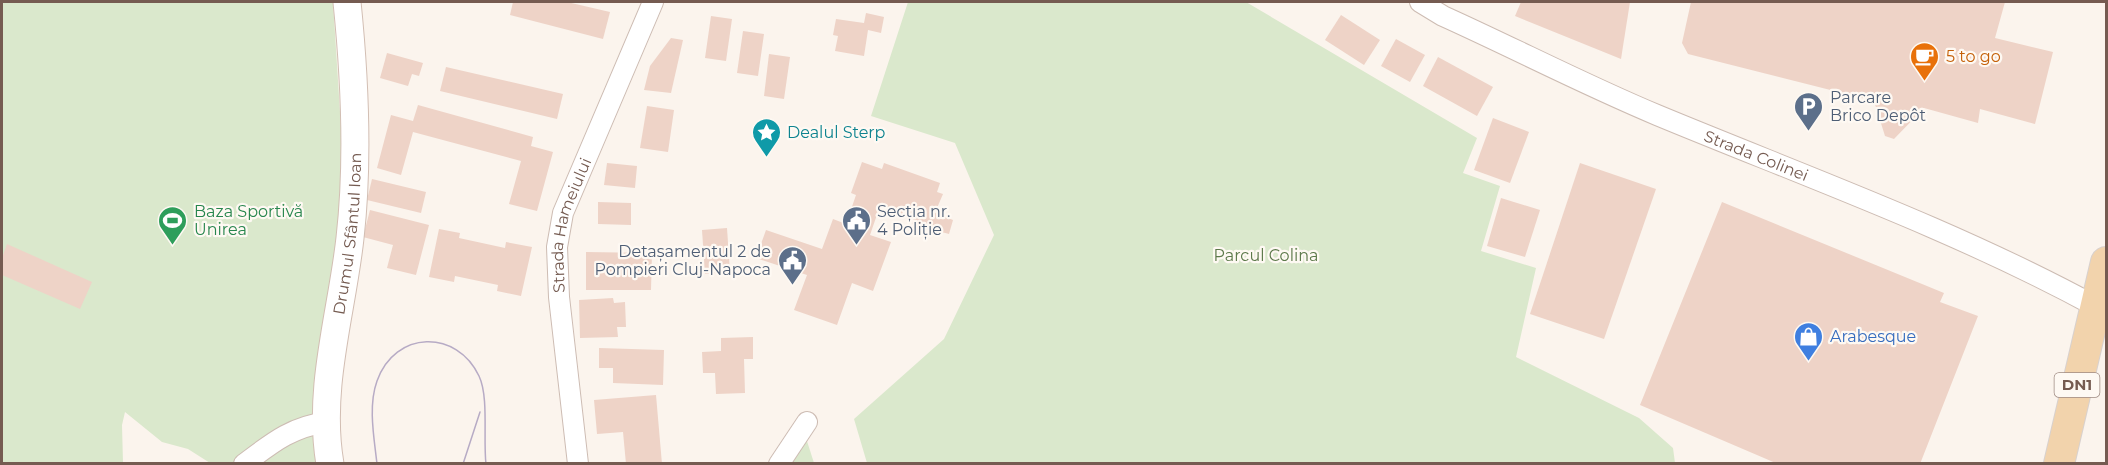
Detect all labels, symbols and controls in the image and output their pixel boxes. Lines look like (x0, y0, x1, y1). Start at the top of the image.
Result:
cafe icon: 5 to go (1909, 40, 1941, 82)
place label: 5 to go (1946, 47, 2001, 66)
place label: Parcare Brico Depôt (1830, 88, 1927, 125)
parking icon: Parcare Brico Depôt (1793, 90, 1825, 132)
place icon: Dealul Sterp (750, 116, 782, 158)
place label: Dealul Sterp (787, 123, 886, 142)
street label: Strada Colinei (1701, 126, 1811, 185)
street label: Drumul Sfântul Ioan (329, 152, 365, 316)
street label: Strada Hameiului (548, 155, 595, 293)
place label: Baza Sportivă Unirea (194, 202, 303, 239)
place label: Secția nr. 4 Poliție (877, 202, 951, 240)
sports icon: Baza Sportivă Unirea (157, 204, 189, 246)
public building icon: Secția nr. 4 Poliție (840, 204, 872, 246)
place label: Detașamentul 2 de Pompieri Cluj-Napoca (594, 242, 771, 279)
public building icon: Detașamentul 2 de Pompieri Cluj-Napoca (776, 244, 808, 286)
park label: Parcul Colina (1213, 246, 1319, 265)
shop icon: Arabesque (1793, 320, 1825, 362)
place label: Arabesque (1830, 327, 1916, 346)
road number: DN1 (2054, 373, 2100, 397)

